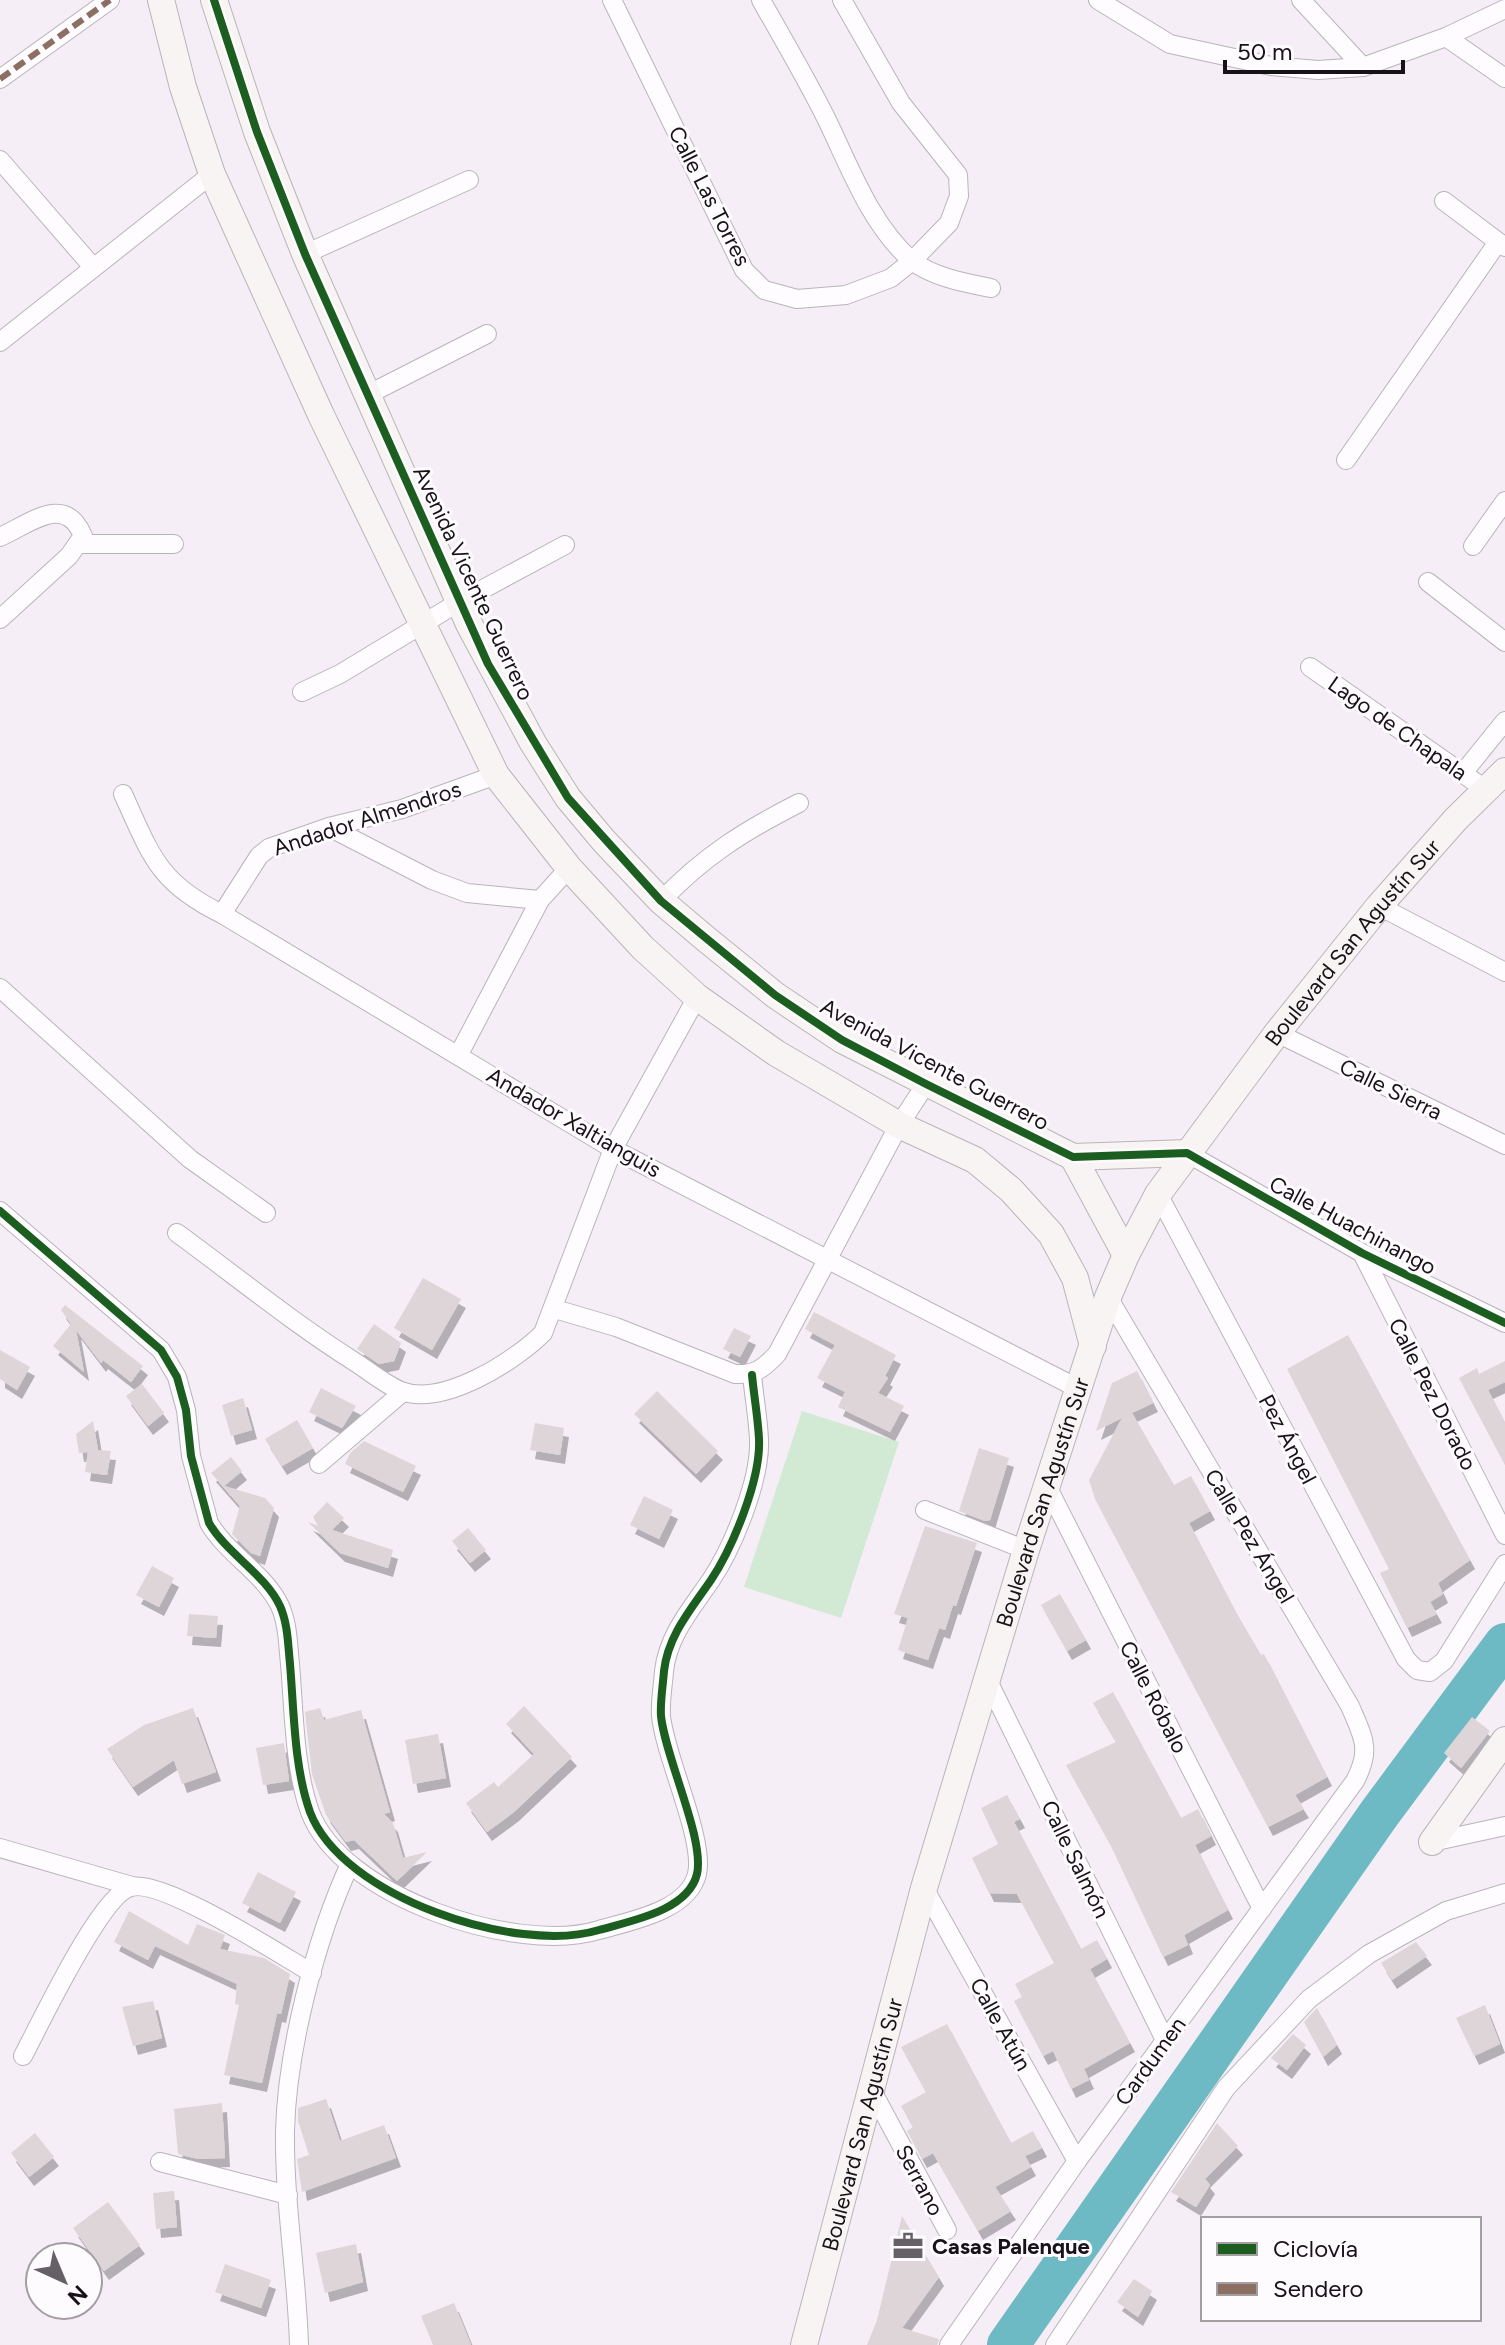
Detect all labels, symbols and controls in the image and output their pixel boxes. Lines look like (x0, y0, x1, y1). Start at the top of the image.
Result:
scale bar (1225, 24, 1403, 74)
text: 50 m (1237, 37, 1293, 66)
street label: Calle Las Torres (663, 122, 756, 271)
street label: Avenida Vicente Guerrero (407, 462, 540, 705)
street label: Lago de Chapala (1323, 670, 1473, 786)
street label: Andador Almendros (270, 775, 464, 862)
street label: Boulevard San Agustín Sur (1259, 833, 1446, 1051)
street label: Avenida Vicente Guerrero (816, 993, 1054, 1136)
street label: Calle Sierra (1335, 1053, 1447, 1126)
street label: Andador Xaltianguis (482, 1062, 666, 1183)
street label: Calle Huachinango (1265, 1170, 1441, 1281)
street label: Calle Pez Dorado (1383, 1314, 1483, 1475)
street label: Boulevard San Agustín Sur (991, 1374, 1095, 1630)
street label: Pez Ángel (1253, 1390, 1322, 1489)
street label: Calle Pez Ángel (1199, 1464, 1300, 1608)
street label: Calle Róbalo (1114, 1637, 1193, 1758)
street label: Calle Salmón (1035, 1796, 1116, 1922)
street label: Calle Atún (964, 1973, 1037, 2075)
street label: Boulevard San Agustín Sur (816, 1995, 909, 2254)
street label: Cardumen (1109, 2012, 1192, 2111)
street label: Serrano (890, 2140, 949, 2220)
legend (1201, 2217, 1481, 2321)
office icon: Casas Palenque (891, 2229, 925, 2263)
place label: Casas Palenque (932, 2233, 1090, 2260)
text: Ciclovía (1273, 2234, 1358, 2263)
north arrow (24, 2241, 104, 2321)
text: Sendero (1273, 2274, 1363, 2303)
text: N (62, 2279, 93, 2311)

